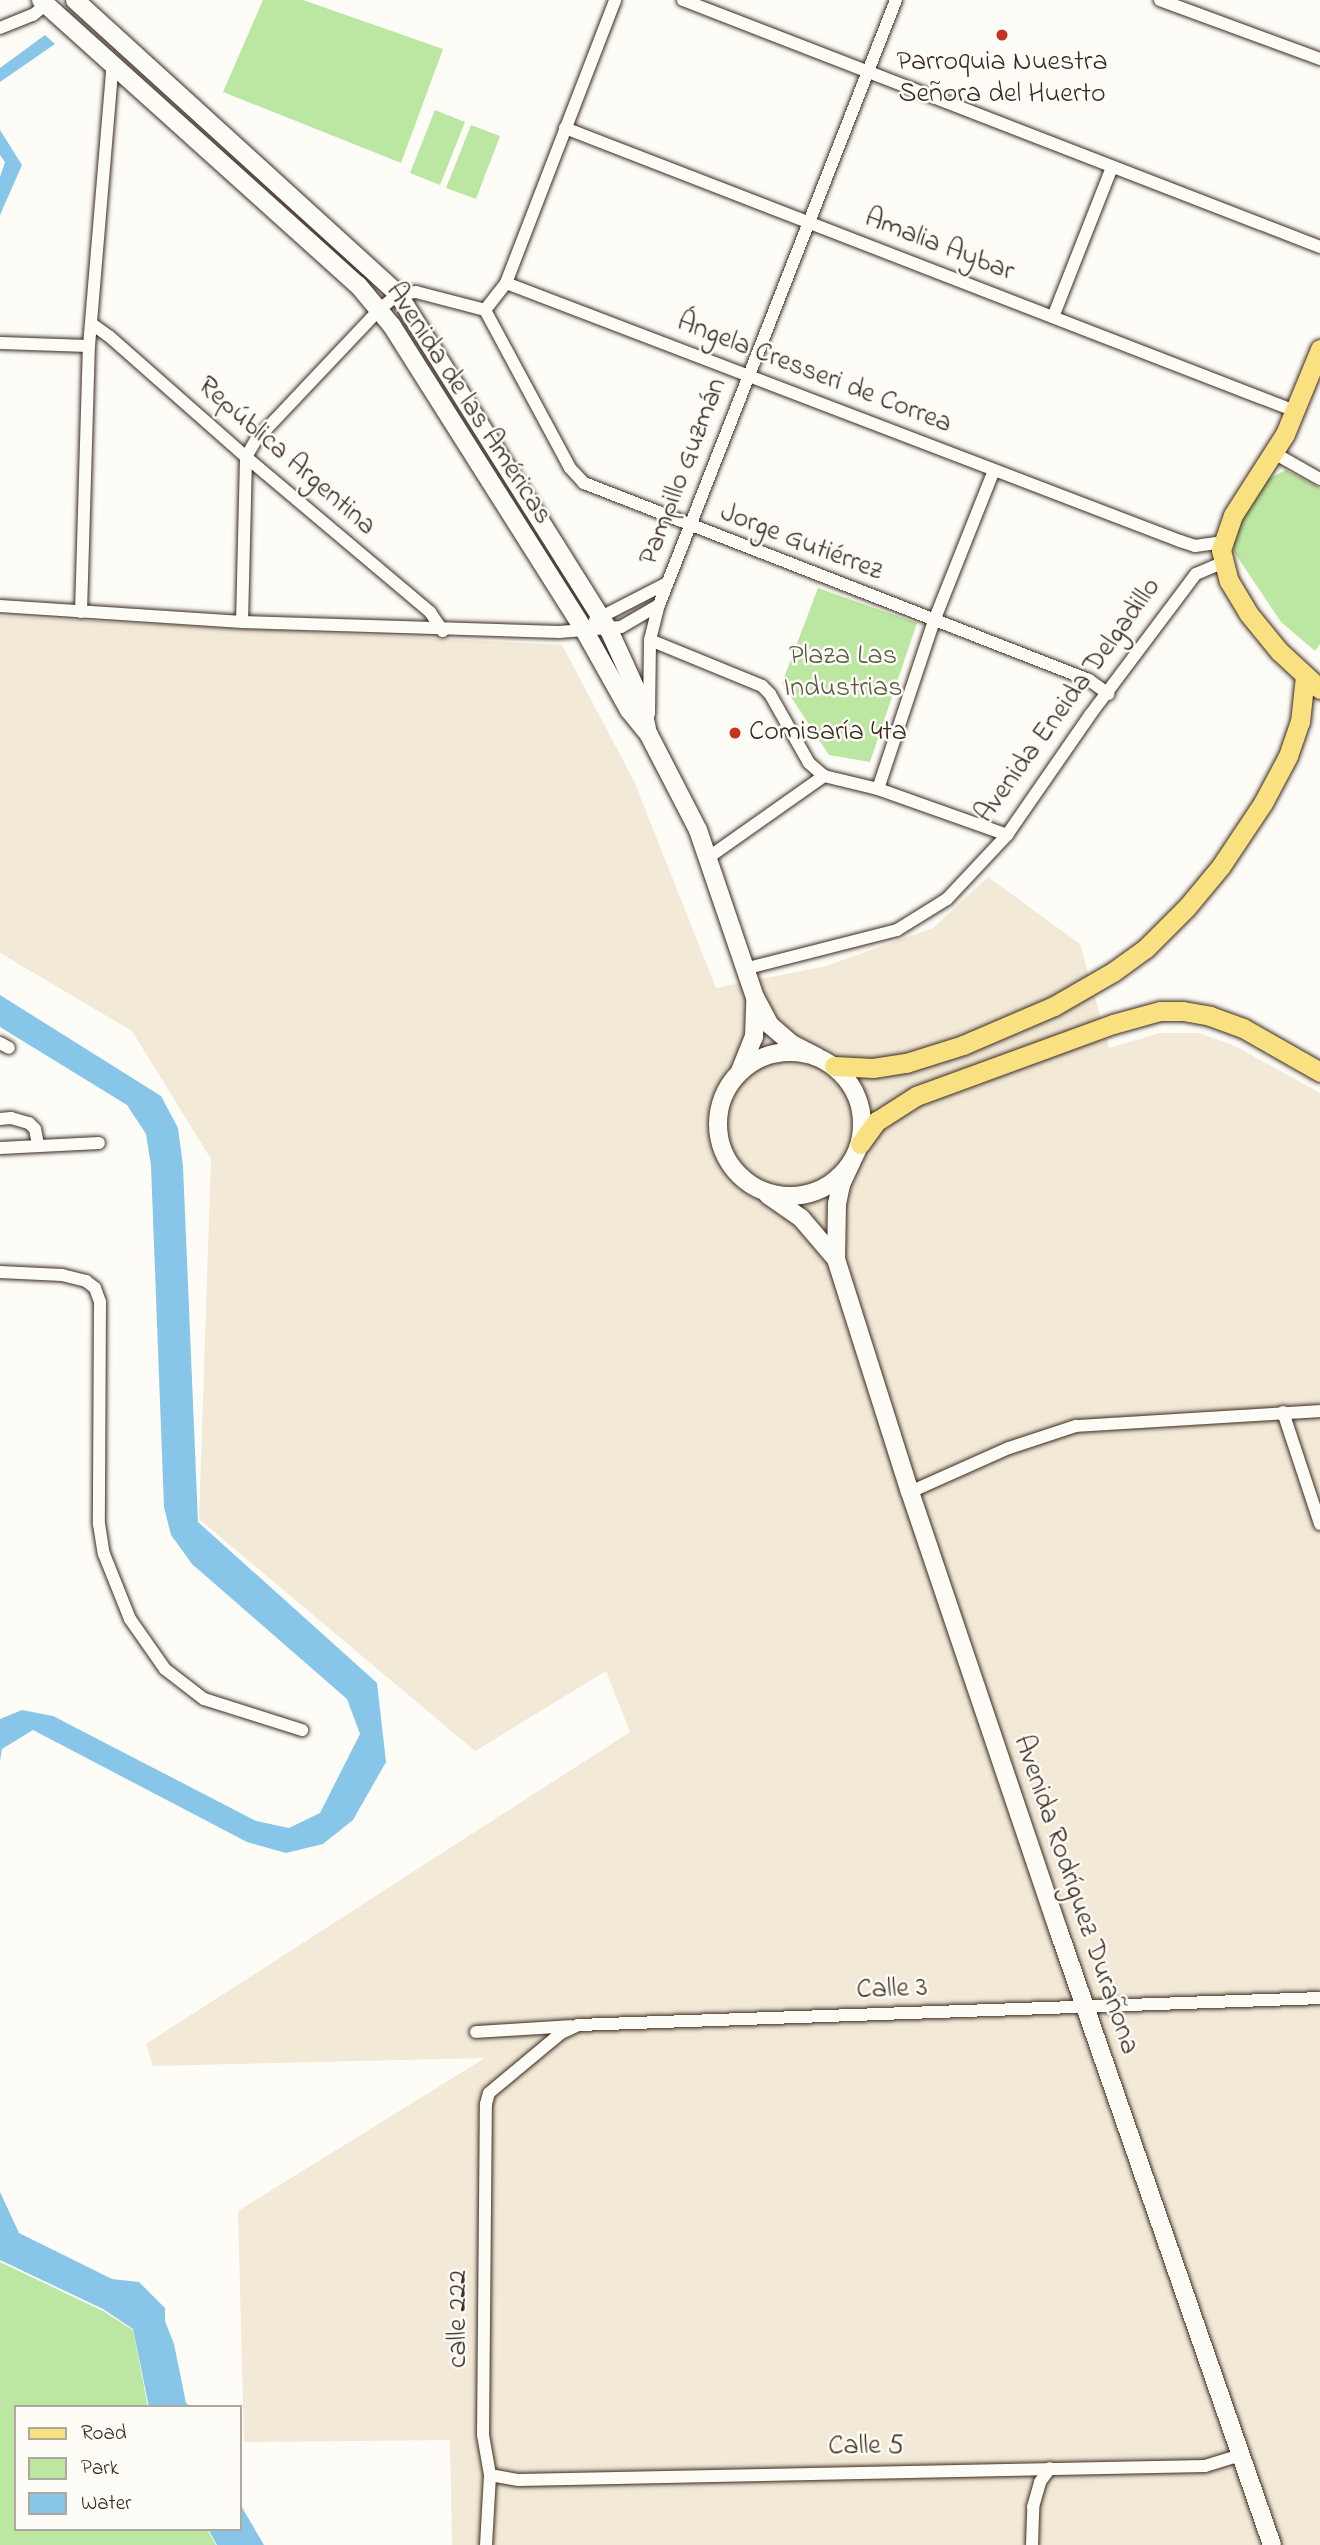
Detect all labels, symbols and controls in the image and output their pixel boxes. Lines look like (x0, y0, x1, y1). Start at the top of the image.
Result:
marker: Parroquia Nuestra Señora del Huerto (994, 27, 1010, 43)
place label: Parroquia Nuestra Señora del Huerto (896, 46, 1108, 112)
street label: Amalia Aybar (860, 202, 1018, 290)
street label: Avenida de las Américas (377, 277, 559, 531)
street label: Ángela Cresseri de Correa (672, 306, 956, 442)
street label: República Argentina (190, 370, 382, 544)
street label: Pampillo Guzmán (633, 374, 735, 570)
street label: Jorge Gutiérrez (715, 497, 887, 589)
street label: Avenida Eneida Delgadillo (969, 572, 1169, 830)
park label: Plaza Las Industrias (784, 640, 902, 706)
place label: Comisaría 4ta (749, 716, 907, 750)
marker: Comisaría 4ta (727, 725, 743, 741)
street label: Avenida Rodríguez Durañona (1005, 1731, 1145, 2059)
street label: Calle 3 (856, 1972, 928, 2008)
street label: calle 222 (442, 2270, 476, 2368)
legend (14, 2405, 242, 2531)
text: Road (81, 2419, 127, 2449)
street label: Calle 5 (828, 2430, 904, 2464)
text: Park (81, 2454, 119, 2484)
text: Water (81, 2489, 132, 2519)

